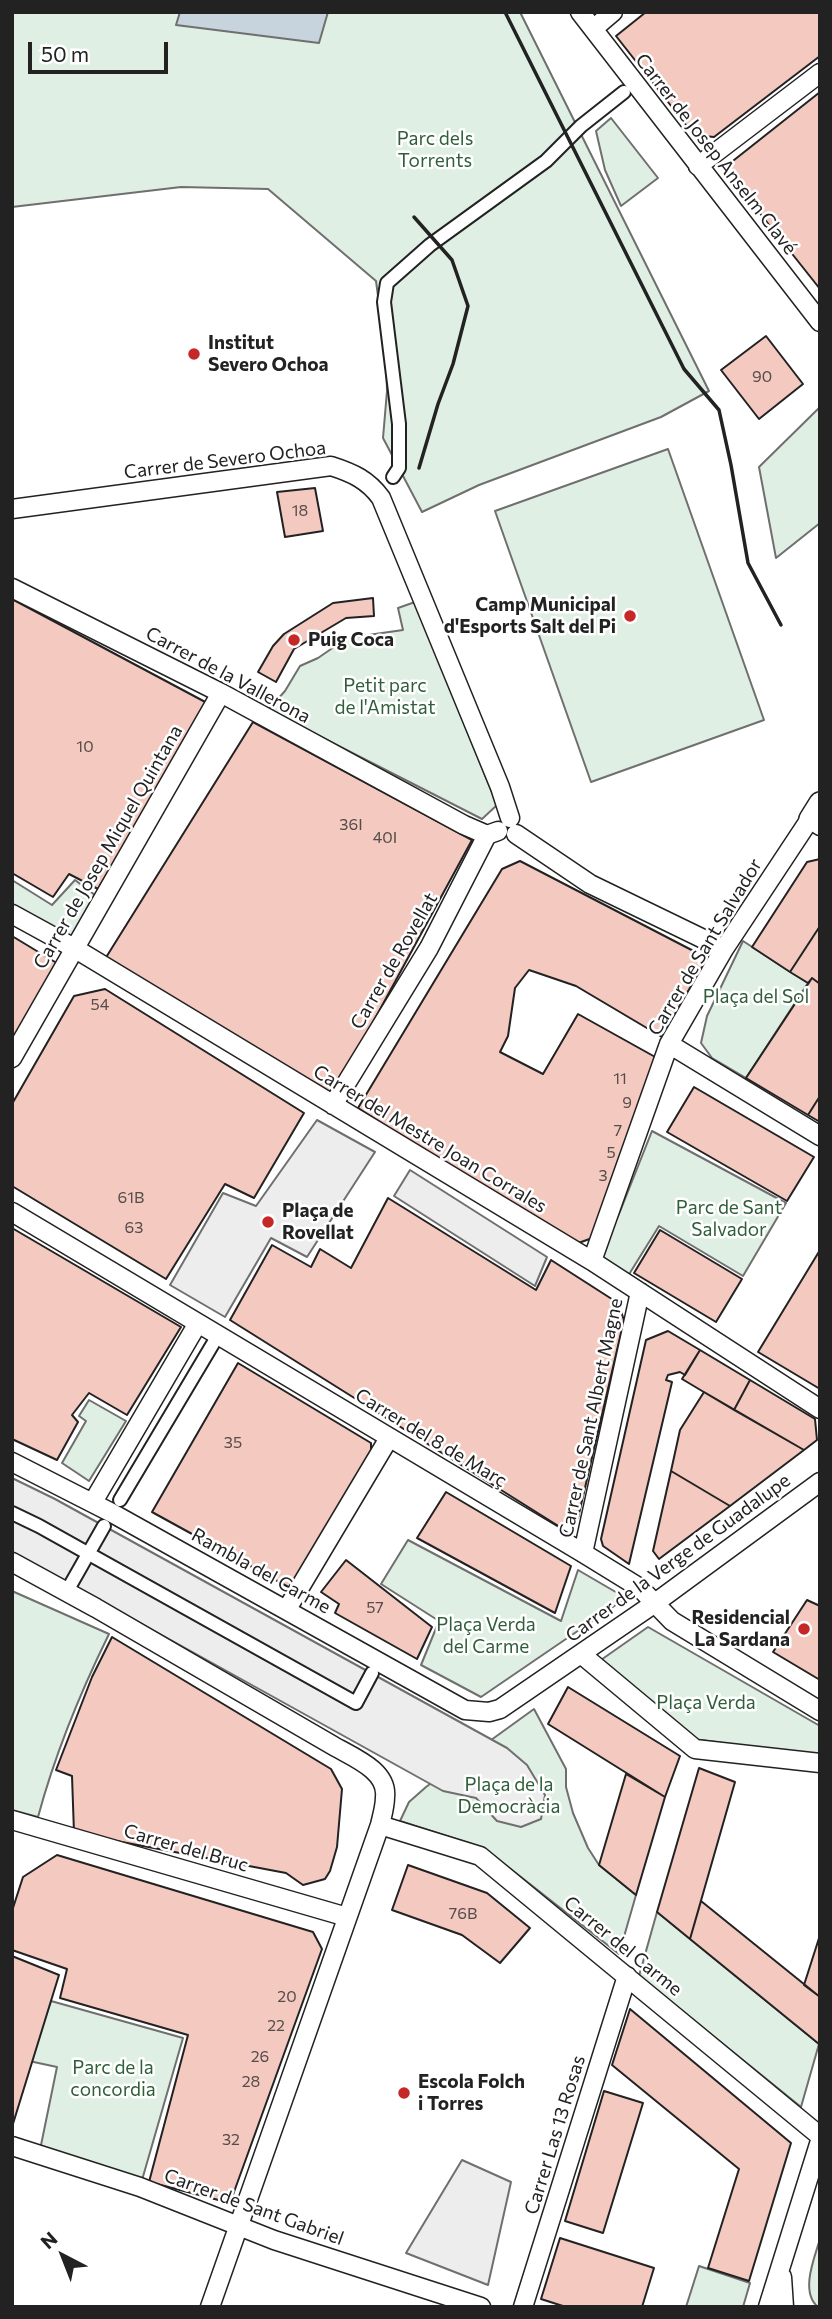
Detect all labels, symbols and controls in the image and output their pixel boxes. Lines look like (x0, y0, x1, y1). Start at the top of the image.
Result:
scale bar (32, 28, 172, 72)
text: 50 m (41, 41, 89, 66)
street label: Carrer de Josep Anselm Clavé (630, 49, 802, 259)
park label: Parc dels Torrents (397, 128, 473, 172)
place label: Institut Severo Ochoa (208, 332, 329, 376)
marker: Institut Severo Ochoa (186, 346, 202, 362)
house number: 90 (752, 367, 772, 387)
street label: Carrer de Severo Ochoa (123, 436, 327, 484)
house number: 18 (292, 501, 308, 521)
place label: Camp Municipal d'Esports Salt del Pi (444, 594, 616, 638)
marker: Camp Municipal d'Esports Salt del Pi (622, 608, 638, 624)
street label: Carrer de la Vallerona (142, 622, 314, 728)
place label: Puig Coca (308, 629, 394, 651)
marker: Puig Coca (286, 632, 302, 648)
park label: Petit parc de l'Amistat (335, 675, 435, 719)
street label: Carrer de Josep Miquel Quintana (29, 721, 187, 973)
house number: 10 (76, 737, 94, 757)
house number: 36I (339, 815, 363, 835)
house number: 40I (373, 828, 397, 848)
street label: Carrer de Sant Salvador (643, 854, 767, 1040)
street label: Carrer de Rovellat (346, 889, 442, 1033)
park label: Plaça del Sol (703, 986, 809, 1008)
house number: 54 (91, 995, 109, 1015)
street label: Carrer del Mestre Joan Corrales (309, 1060, 551, 1218)
house number: 11 (613, 1069, 627, 1089)
house number: 9 (622, 1093, 632, 1113)
house number: 7 (614, 1121, 622, 1141)
house number: 5 (606, 1143, 616, 1163)
house number: 3 (598, 1166, 608, 1186)
house number: 61B (118, 1188, 144, 1208)
park label: Parc de Sant Salvador (676, 1197, 782, 1241)
place label: Plaça de Rovellat (282, 1200, 354, 1244)
marker: Plaça de Rovellat (260, 1214, 276, 1230)
house number: 63 (125, 1218, 143, 1238)
street label: Carrer de Sant Albert Magne (554, 1296, 628, 1540)
street label: Carrer del 8 de Març (351, 1384, 511, 1492)
house number: 35 (224, 1433, 242, 1453)
street label: Carrer de la Verge de Guadalupe (561, 1469, 795, 1647)
street label: Rambla del Carme (188, 1523, 334, 1619)
house number: 57 (366, 1598, 384, 1618)
place label: Residencial La Sardana (692, 1607, 790, 1651)
park label: Plaça Verda del Carme (436, 1614, 536, 1658)
marker: Residencial La Sardana (796, 1621, 812, 1637)
park label: Plaça Verda (656, 1692, 756, 1714)
park label: Plaça de la Democràcia (458, 1774, 560, 1818)
street label: Carrer del Bruc (121, 1819, 251, 1877)
street label: Carrer del Carme (559, 1891, 687, 2001)
house number: 76B (449, 1904, 477, 1924)
house number: 20 (277, 1987, 297, 2007)
house number: 22 (267, 2016, 285, 2036)
house number: 26 (251, 2047, 269, 2067)
street label: Carrer Las 13 Rosas (520, 2053, 590, 2217)
park label: Parc de la concordia (70, 2057, 156, 2101)
place label: Escola Folch i Torres (418, 2071, 525, 2115)
house number: 28 (242, 2072, 260, 2092)
marker: Escola Folch i Torres (396, 2085, 412, 2101)
house number: 32 (222, 2130, 240, 2150)
street label: Carrer de Sant Gabriel (161, 2164, 347, 2250)
north arrow (28, 2221, 98, 2291)
text: N (36, 2227, 62, 2253)

